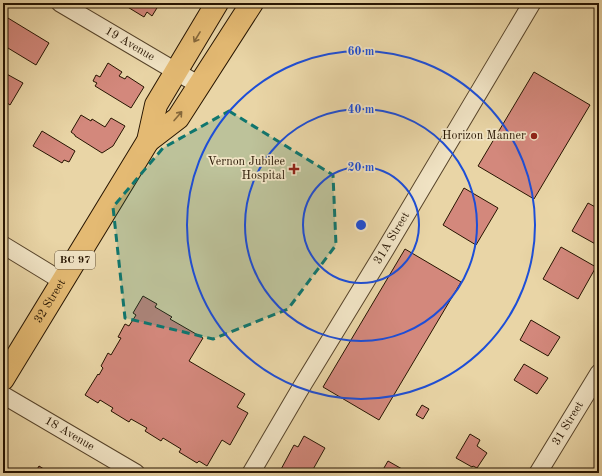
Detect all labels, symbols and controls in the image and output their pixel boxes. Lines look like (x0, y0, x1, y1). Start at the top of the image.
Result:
street label: 19 Avenue (103, 25, 157, 64)
one-way arrow (193, 31, 201, 43)
text: 60 m (348, 46, 375, 58)
text: 40 m (348, 104, 375, 116)
one-way arrow (174, 111, 183, 122)
place label: Horizon Manner (442, 130, 526, 142)
marker: Horizon Manner (529, 131, 539, 141)
place label: Vernon Jubilee Hospital (208, 156, 285, 182)
text: 20 m (348, 162, 375, 174)
marker: Vernon Jubilee Hospital (288, 163, 300, 175)
street label: 31A Street (372, 210, 412, 266)
centre of rings (354, 218, 368, 232)
road number: BC 97 (55, 251, 95, 269)
street label: 32 Street (32, 277, 68, 325)
street label: 31 Street (550, 399, 586, 448)
street label: 18 Avenue (42, 415, 97, 453)

